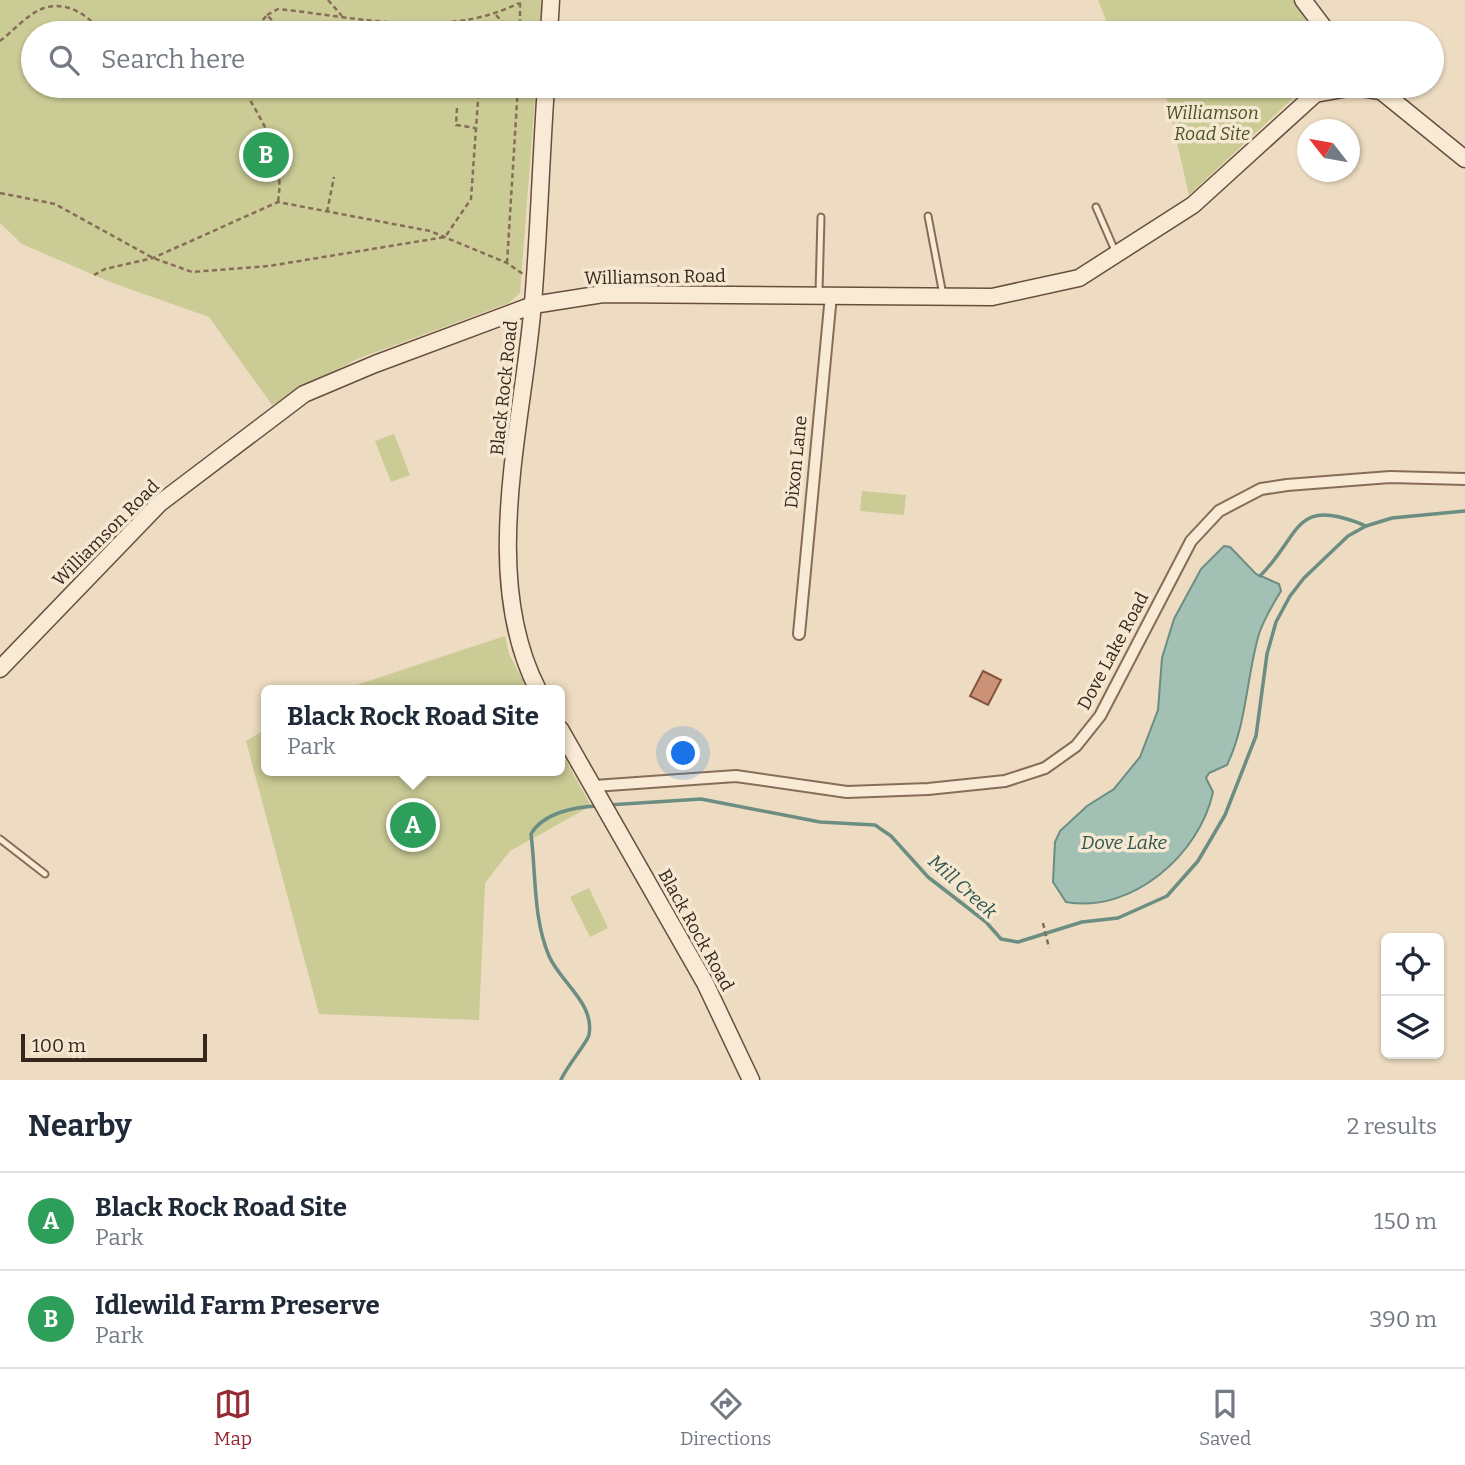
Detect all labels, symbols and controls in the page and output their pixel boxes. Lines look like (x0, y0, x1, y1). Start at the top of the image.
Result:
search box (21, 21, 1444, 98)
icon: search (45, 41, 83, 79)
text: Search here (101, 44, 245, 75)
park label: Williamson Road Site (1165, 102, 1259, 145)
north arrow (1297, 119, 1360, 182)
pin: B (243, 129, 289, 181)
street label: Williamson Road (584, 265, 726, 289)
street label: Black Rock Road (486, 319, 522, 457)
street label: Dixon Lane (780, 415, 812, 509)
street label: Williamson Road (48, 475, 164, 591)
street label: Dove Lake Road (1073, 588, 1153, 714)
popup (261, 685, 565, 776)
text: Black Rock Road Site (287, 701, 539, 732)
text: Park (287, 732, 336, 760)
your location (666, 736, 700, 770)
pin: A (390, 799, 436, 851)
water label: Dove Lake (1081, 831, 1168, 854)
water label: Mill Creek (924, 850, 1002, 924)
street label: Black Rock Road (653, 865, 739, 995)
map controls (1381, 933, 1444, 1059)
button: locate (1381, 933, 1444, 996)
button: layers (1381, 996, 1444, 1059)
scale bar (21, 1031, 206, 1063)
text: 100 m (32, 1034, 86, 1057)
text: Nearby (28, 1108, 132, 1144)
text: 2 results (1347, 1112, 1437, 1140)
text: Black Rock Road Site (95, 1192, 347, 1223)
text: A (43, 1207, 59, 1235)
text: 150 m (1374, 1207, 1437, 1235)
text: Park (95, 1223, 144, 1251)
text: Idlewild Farm Preserve (95, 1290, 380, 1321)
text: B (44, 1305, 58, 1333)
text: 390 m (1369, 1305, 1437, 1333)
text: Park (95, 1321, 144, 1349)
tab: Map (214, 1385, 252, 1450)
tab: Directions (680, 1385, 771, 1450)
tab: Saved (1199, 1385, 1251, 1450)

